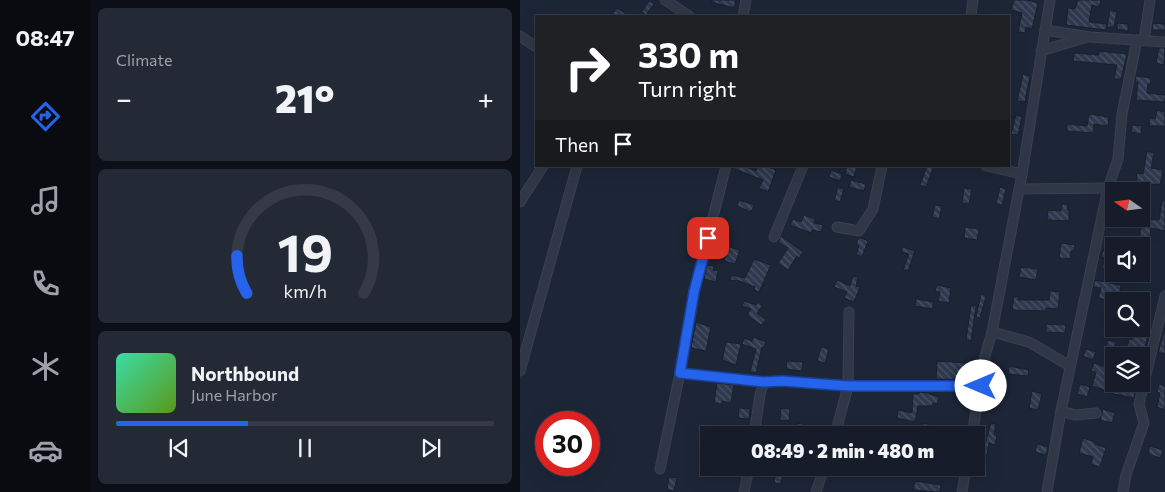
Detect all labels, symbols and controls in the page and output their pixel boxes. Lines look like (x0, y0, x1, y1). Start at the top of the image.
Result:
text: 08:47 (15, 24, 75, 51)
text: 330 m (638, 32, 739, 75)
icon: right (555, 35, 620, 100)
text: Climate (116, 50, 172, 69)
text: 21° (275, 74, 335, 121)
text: Turn right (638, 75, 736, 102)
text: − (116, 81, 132, 115)
text: + (478, 81, 494, 115)
icon: directions (28, 99, 63, 134)
icon: arrive (609, 130, 637, 158)
text: Then (555, 133, 599, 156)
north arrow (1105, 182, 1150, 228)
map controls (1105, 182, 1150, 392)
icon: music (28, 183, 63, 218)
pin (687, 217, 729, 259)
text: 19 (277, 219, 333, 283)
icon: arrive (694, 224, 722, 252)
button: sound (1105, 237, 1150, 282)
icon: phone (28, 266, 63, 301)
text: km/h (283, 280, 327, 302)
button: search (1105, 292, 1150, 337)
button: layers (1105, 347, 1150, 392)
icon: climate (28, 349, 63, 384)
position arrow (954, 359, 1006, 411)
text: Northbound (191, 362, 299, 385)
text: June Harbor (191, 385, 277, 404)
speed limit sign: 30 (535, 411, 600, 476)
icon: car (28, 433, 63, 468)
icon: previous (165, 434, 193, 462)
icon: pause (291, 434, 319, 462)
icon: next (417, 434, 445, 462)
text: 08:49 · 2 min · 480 m (751, 439, 934, 462)

